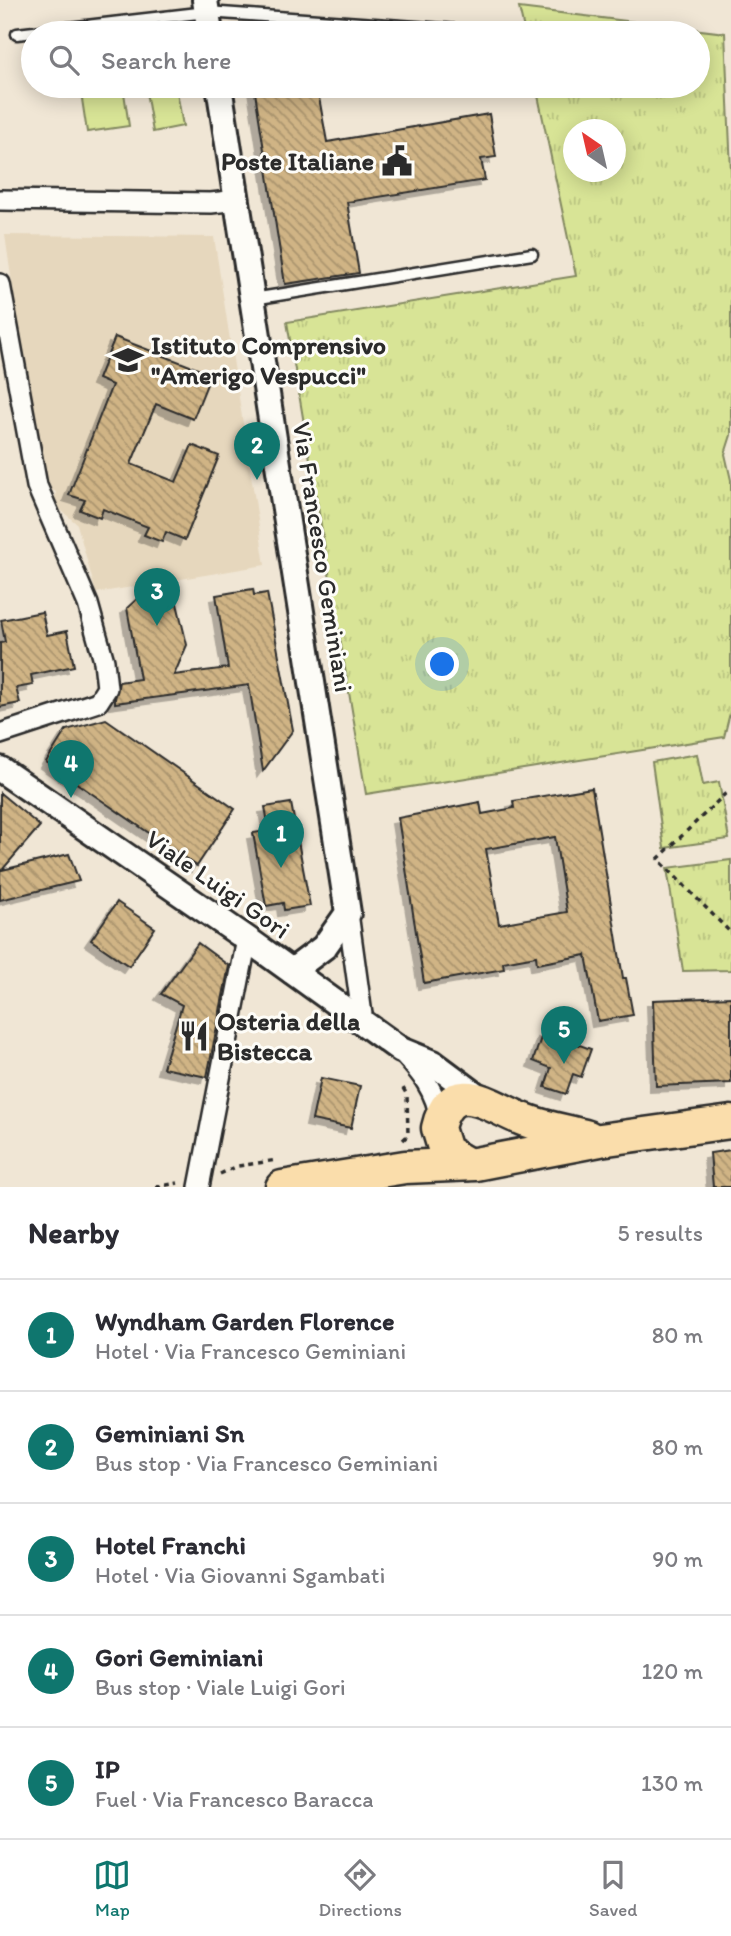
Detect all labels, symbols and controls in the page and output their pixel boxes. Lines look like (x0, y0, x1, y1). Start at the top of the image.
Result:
search box (21, 21, 710, 98)
icon: search (45, 41, 83, 79)
text: Search here (101, 44, 231, 76)
north arrow (563, 119, 626, 182)
public building icon: Poste Italiane (380, 144, 414, 178)
place label: Poste Italiane (221, 145, 374, 177)
place label: Istituto Comprensivo "Amerigo Vespucci" (151, 329, 386, 391)
school or university icon: Istituto Comprensivo "Amerigo Vespucci" (111, 343, 145, 377)
street label: Via Francesco Geminiani (286, 420, 360, 694)
pin: 2 (234, 422, 280, 480)
pin: 3 (134, 568, 180, 626)
your location (425, 647, 459, 681)
pin: 4 (48, 740, 94, 798)
pin: 1 (258, 810, 304, 868)
street label: Viale Luigi Gori (140, 823, 296, 945)
place label: Osteria della Bistecca (217, 1005, 360, 1067)
pin: 5 (541, 1006, 587, 1064)
restaurant icon: Osteria della Bistecca (177, 1019, 211, 1053)
text: Nearby (28, 1214, 119, 1251)
text: 5 results (617, 1219, 703, 1247)
text: Wyndham Garden Florence (95, 1305, 394, 1337)
text: 1 (46, 1321, 56, 1349)
text: 80 m (652, 1321, 703, 1349)
text: Hotel · Via Francesco Geminiani (95, 1337, 406, 1365)
text: Geminiani Sn (95, 1417, 244, 1449)
text: 2 (45, 1433, 57, 1461)
text: 80 m (652, 1433, 703, 1461)
text: Bus stop · Via Francesco Geminiani (95, 1449, 438, 1477)
text: Hotel Franchi (95, 1529, 246, 1561)
text: 3 (45, 1545, 57, 1573)
text: 90 m (652, 1545, 703, 1573)
text: Hotel · Via Giovanni Sgambati (95, 1561, 385, 1589)
text: Gori Geminiani (95, 1641, 263, 1673)
text: 4 (44, 1657, 58, 1685)
text: 120 m (642, 1657, 703, 1685)
text: Bus stop · Viale Luigi Gori (95, 1673, 346, 1701)
text: IP (95, 1753, 120, 1785)
text: 5 (45, 1769, 57, 1797)
text: 130 m (641, 1769, 703, 1797)
text: Fuel · Via Francesco Baracca (95, 1785, 374, 1813)
tab: Map (93, 1856, 131, 1921)
tab: Directions (318, 1856, 402, 1921)
tab: Saved (589, 1856, 637, 1921)

